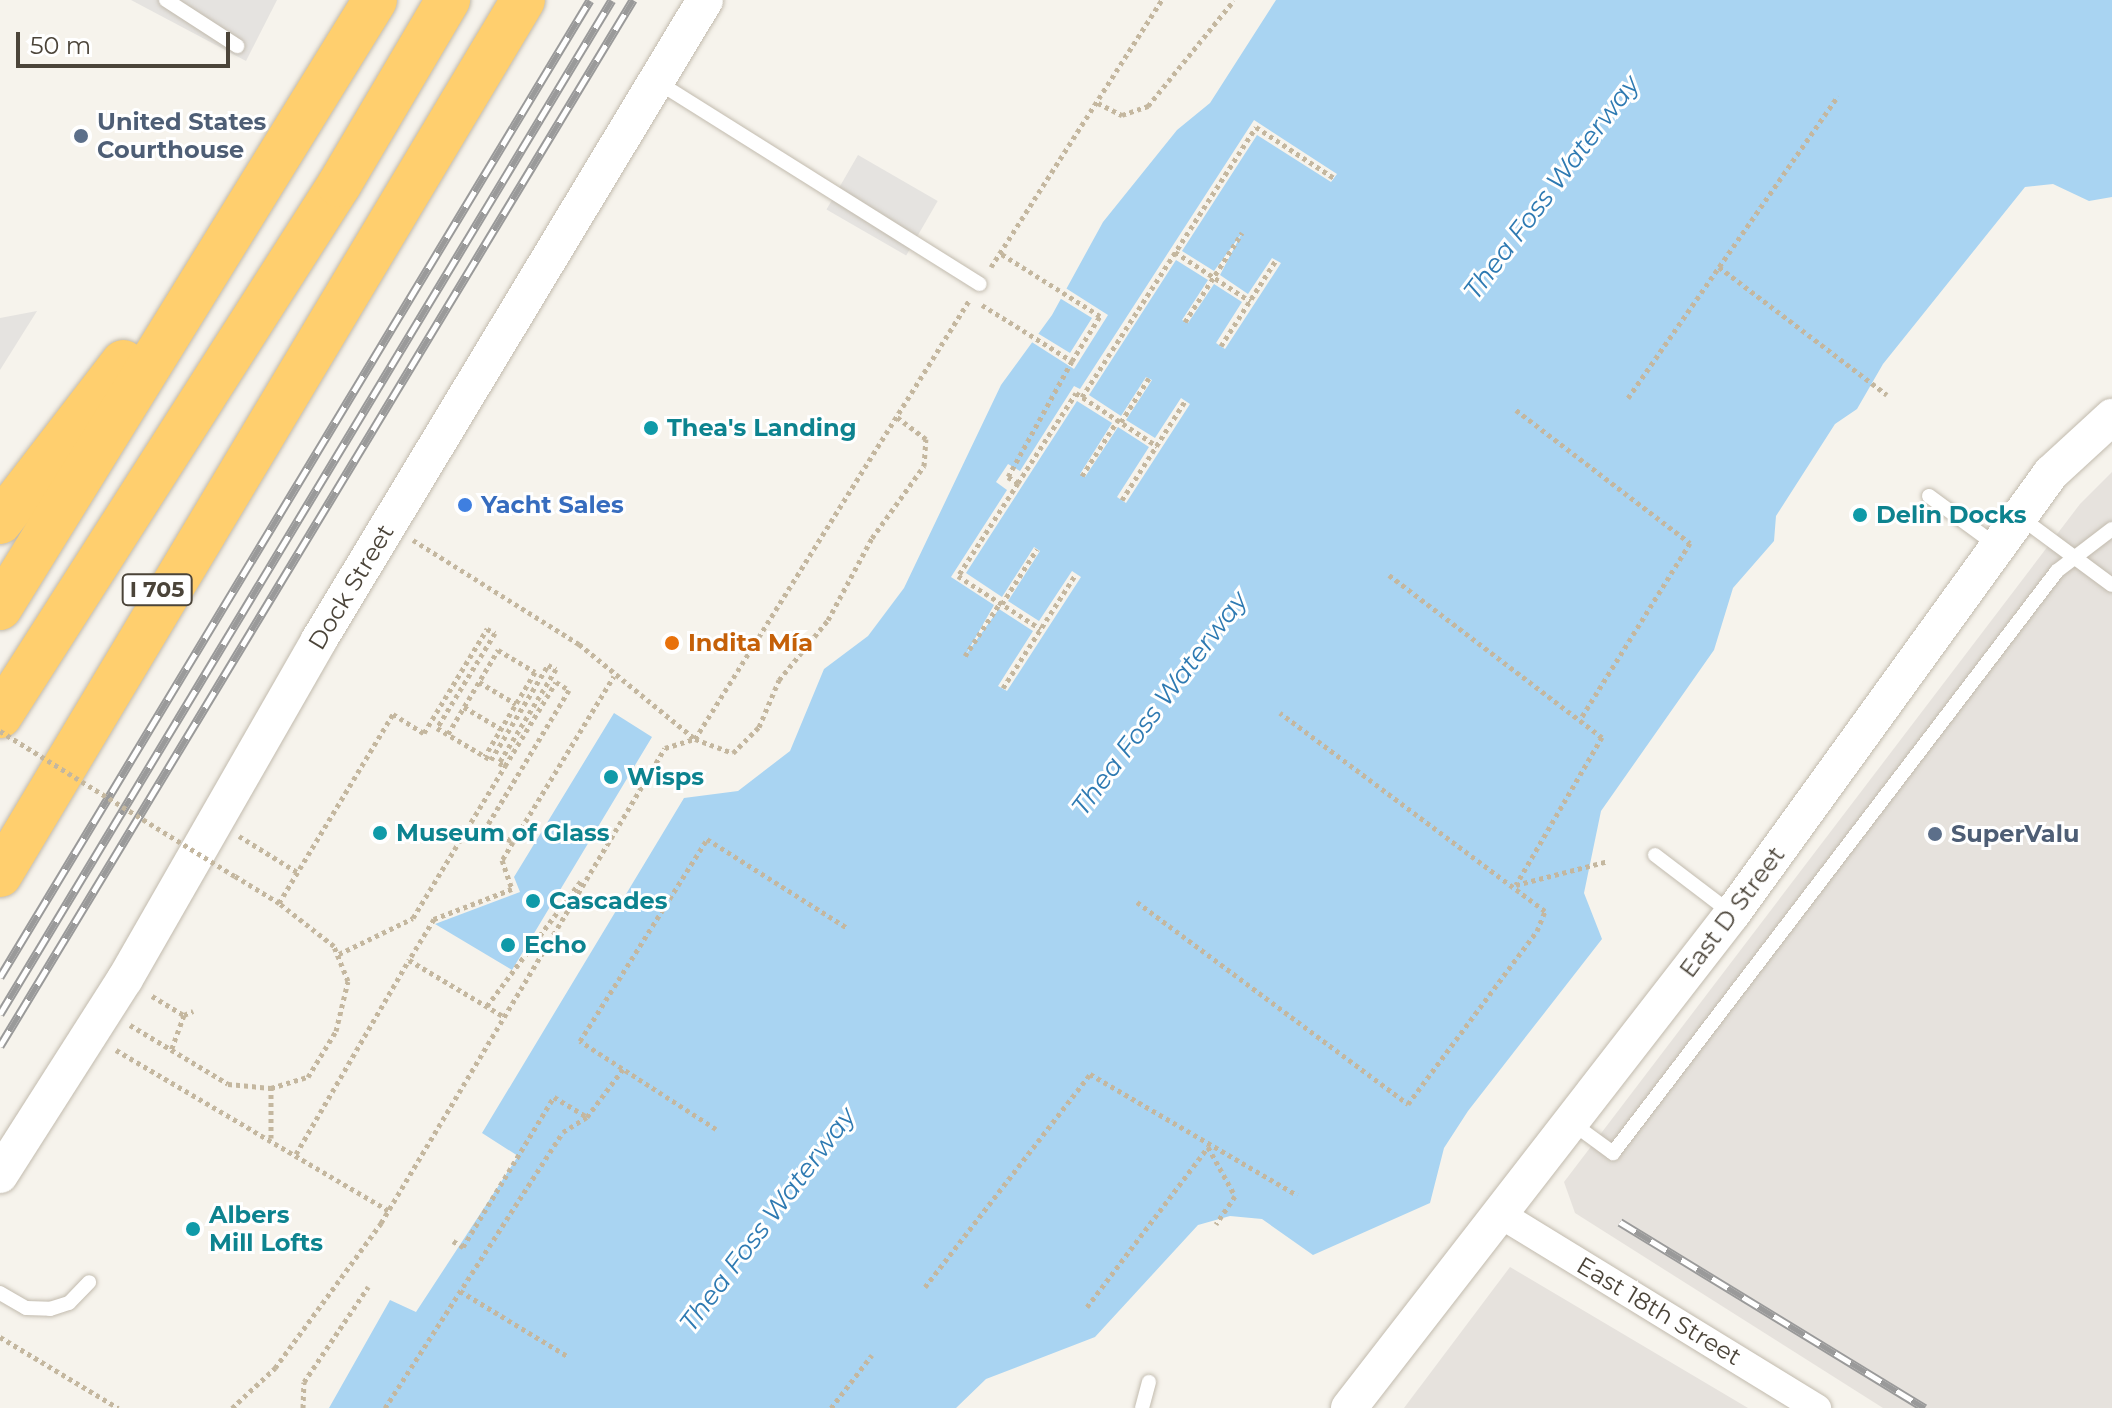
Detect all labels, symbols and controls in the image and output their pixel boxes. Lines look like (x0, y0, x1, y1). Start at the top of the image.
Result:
scale bar (20, 16, 234, 66)
text: 50 m (30, 31, 91, 60)
water label: Thea Foss Waterway (1458, 70, 1646, 306)
place label: United States Courthouse (97, 108, 266, 164)
marker: United States Courthouse (72, 127, 90, 145)
place label: Thea's Landing (667, 414, 857, 442)
marker: Thea's Landing (642, 419, 660, 437)
place label: Yacht Sales (481, 491, 624, 519)
marker: Yacht Sales (456, 496, 474, 514)
place label: Delin Docks (1876, 501, 2026, 529)
marker: Delin Docks (1851, 506, 1869, 524)
street label: Dock Street (302, 519, 400, 655)
road number: I 705 (121, 572, 193, 608)
water label: Thea Foss Waterway (1066, 586, 1254, 822)
place label: Indita Mía (688, 629, 813, 657)
marker: Indita Mía (663, 634, 681, 652)
place label: Wisps (627, 763, 704, 791)
marker: Wisps (602, 768, 620, 786)
place label: Museum of Glass (396, 819, 610, 847)
place label: SuperValu (1951, 820, 2079, 848)
marker: Museum of Glass (371, 824, 389, 842)
marker: SuperValu (1926, 825, 1944, 843)
street label: East D Street (1673, 841, 1791, 983)
place label: Cascades (549, 887, 667, 915)
marker: Cascades (524, 892, 542, 910)
place label: Echo (524, 931, 587, 959)
marker: Echo (499, 936, 517, 954)
water label: Thea Foss Waterway (674, 1102, 862, 1338)
place label: Albers Mill Lofts (209, 1201, 323, 1257)
marker: Albers Mill Lofts (184, 1220, 202, 1238)
street label: East 18th Street (1572, 1251, 1746, 1371)

